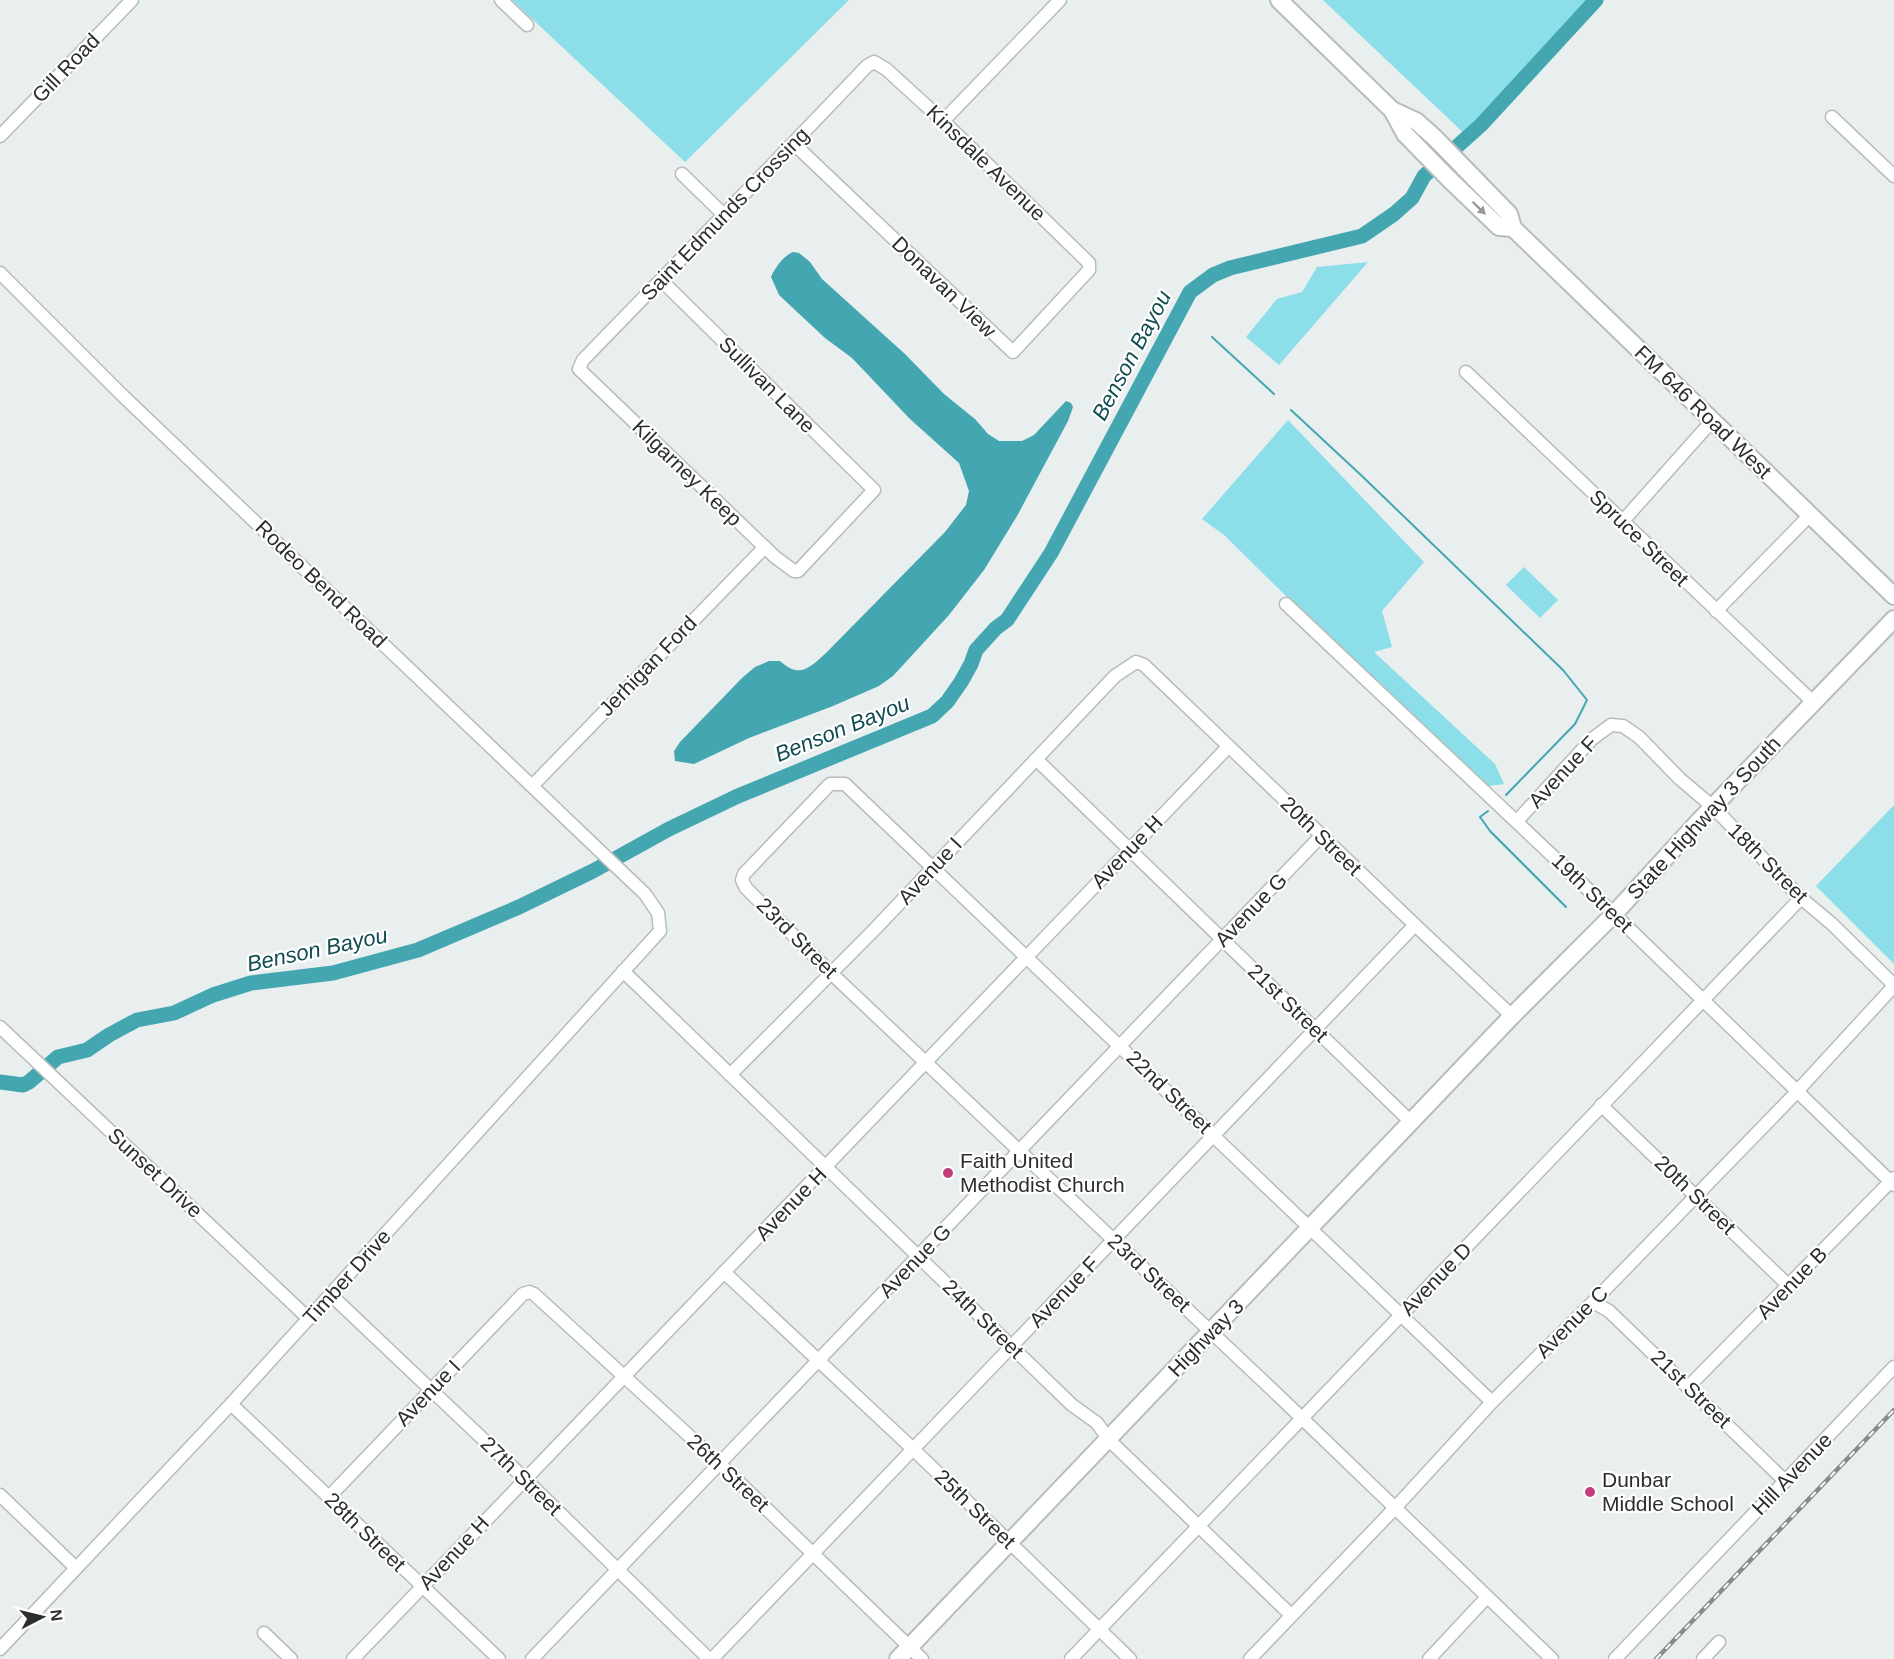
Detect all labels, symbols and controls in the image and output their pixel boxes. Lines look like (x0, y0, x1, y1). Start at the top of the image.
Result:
street label: Gill Road (27, 29, 104, 107)
street label: Kinsdale Avenue (922, 100, 1050, 225)
street label: Saint Edmunds Crossing (636, 123, 813, 305)
one-way arrow (1471, 200, 1485, 214)
street label: Donavan View (888, 231, 1001, 342)
water label: Benson Bayou (1087, 286, 1176, 424)
street label: Sullivan Lane (715, 332, 820, 437)
street label: FM 646 Road West (1630, 341, 1776, 483)
street label: Kilgarney Keep (628, 415, 747, 530)
street label: Spruce Street (1585, 485, 1694, 591)
street label: Rodeo Bend Road (251, 515, 391, 652)
street label: Jerhigan Ford (594, 611, 701, 720)
water label: Benson Bayou (771, 690, 913, 767)
street label: Avenue F (1524, 731, 1602, 812)
street label: State Highway 3 South (1622, 732, 1785, 904)
street label: 20th Street (1276, 792, 1366, 880)
street label: Avenue H (1086, 811, 1167, 893)
street label: 18th Street (1724, 818, 1813, 907)
street label: Avenue I (893, 833, 966, 909)
street label: 19th Street (1547, 849, 1637, 937)
street label: Avenue G (1210, 868, 1291, 951)
street label: 23rd Street (752, 893, 842, 983)
water label: Benson Bayou (245, 922, 390, 977)
street label: 21st Street (1244, 959, 1333, 1046)
street label: 22nd Street (1122, 1046, 1217, 1138)
street label: Sunset Drive (104, 1123, 207, 1222)
place label: Faith United Methodist Church (960, 1149, 1125, 1196)
street label: 20th Street (1650, 1151, 1740, 1239)
street label: Avenue H (750, 1163, 831, 1245)
marker: Faith United Methodist Church (941, 1166, 955, 1180)
street label: Avenue G (874, 1219, 955, 1302)
street label: Timber Drive (298, 1225, 395, 1329)
street label: 23rd Street (1104, 1229, 1195, 1317)
street label: Avenue D (1395, 1238, 1476, 1320)
street label: Avenue B (1752, 1242, 1831, 1323)
street label: Avenue F (1024, 1251, 1103, 1332)
street label: 24th Street (938, 1275, 1028, 1363)
street label: Avenue C (1531, 1281, 1612, 1362)
street label: Highway 3 (1163, 1294, 1248, 1381)
street label: 21st Street (1647, 1345, 1736, 1432)
street label: Avenue I (391, 1355, 465, 1430)
street label: Hill Avenue (1747, 1428, 1836, 1519)
street label: 26th Street (683, 1429, 774, 1516)
street label: 27th Street (476, 1432, 566, 1520)
street label: 25th Street (930, 1465, 1020, 1553)
place label: Dunbar Middle School (1602, 1468, 1734, 1515)
marker: Dunbar Middle School (1583, 1485, 1597, 1499)
street label: 28th Street (320, 1488, 410, 1576)
street label: Avenue H (414, 1511, 493, 1594)
north arrow (12, 1587, 72, 1647)
text: N (47, 1608, 66, 1622)

